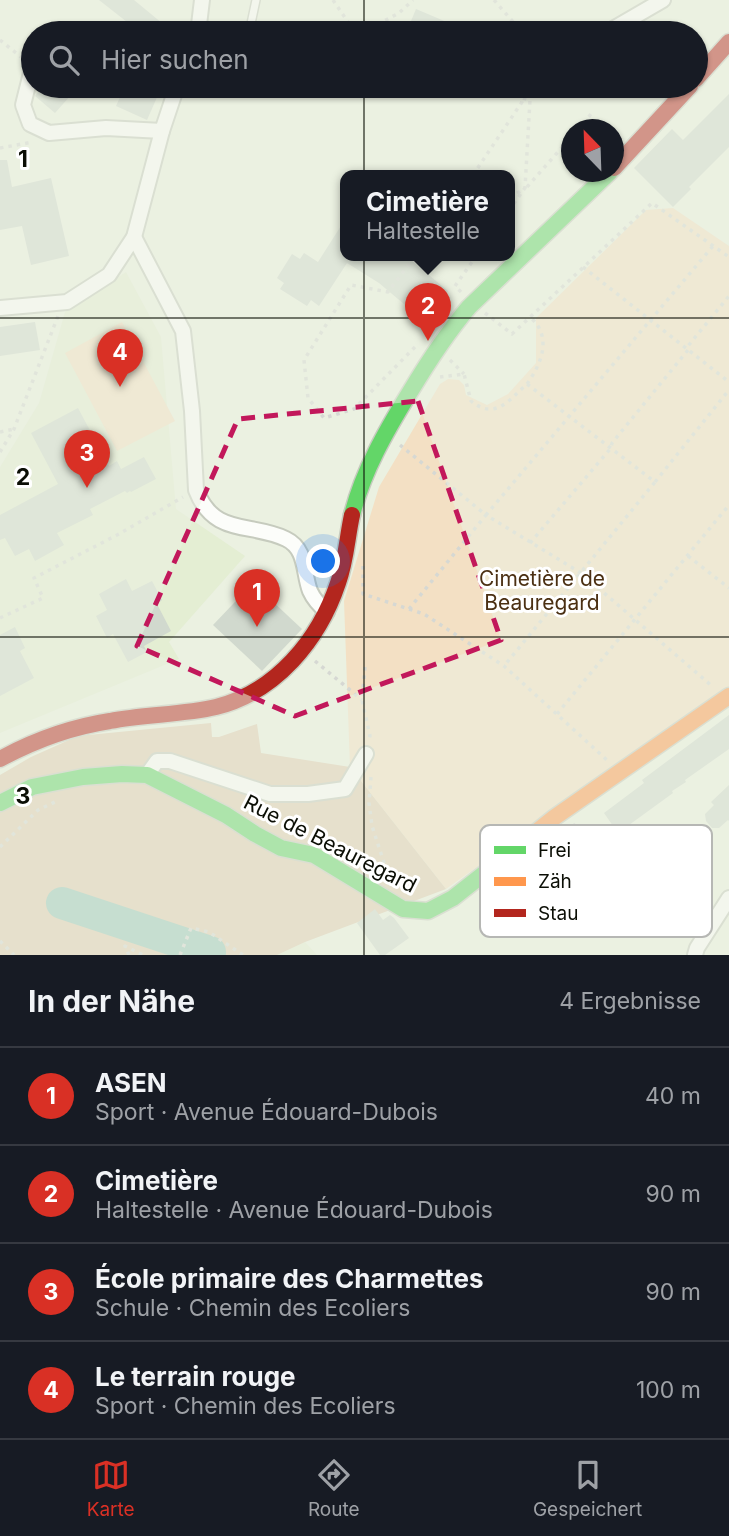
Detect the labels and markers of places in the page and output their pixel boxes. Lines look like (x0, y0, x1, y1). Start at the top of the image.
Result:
pin: 2 (405, 283, 451, 341)
pin: 4 (97, 329, 143, 387)
pin: 3 (64, 430, 110, 488)
pin: 1 (234, 569, 280, 627)

